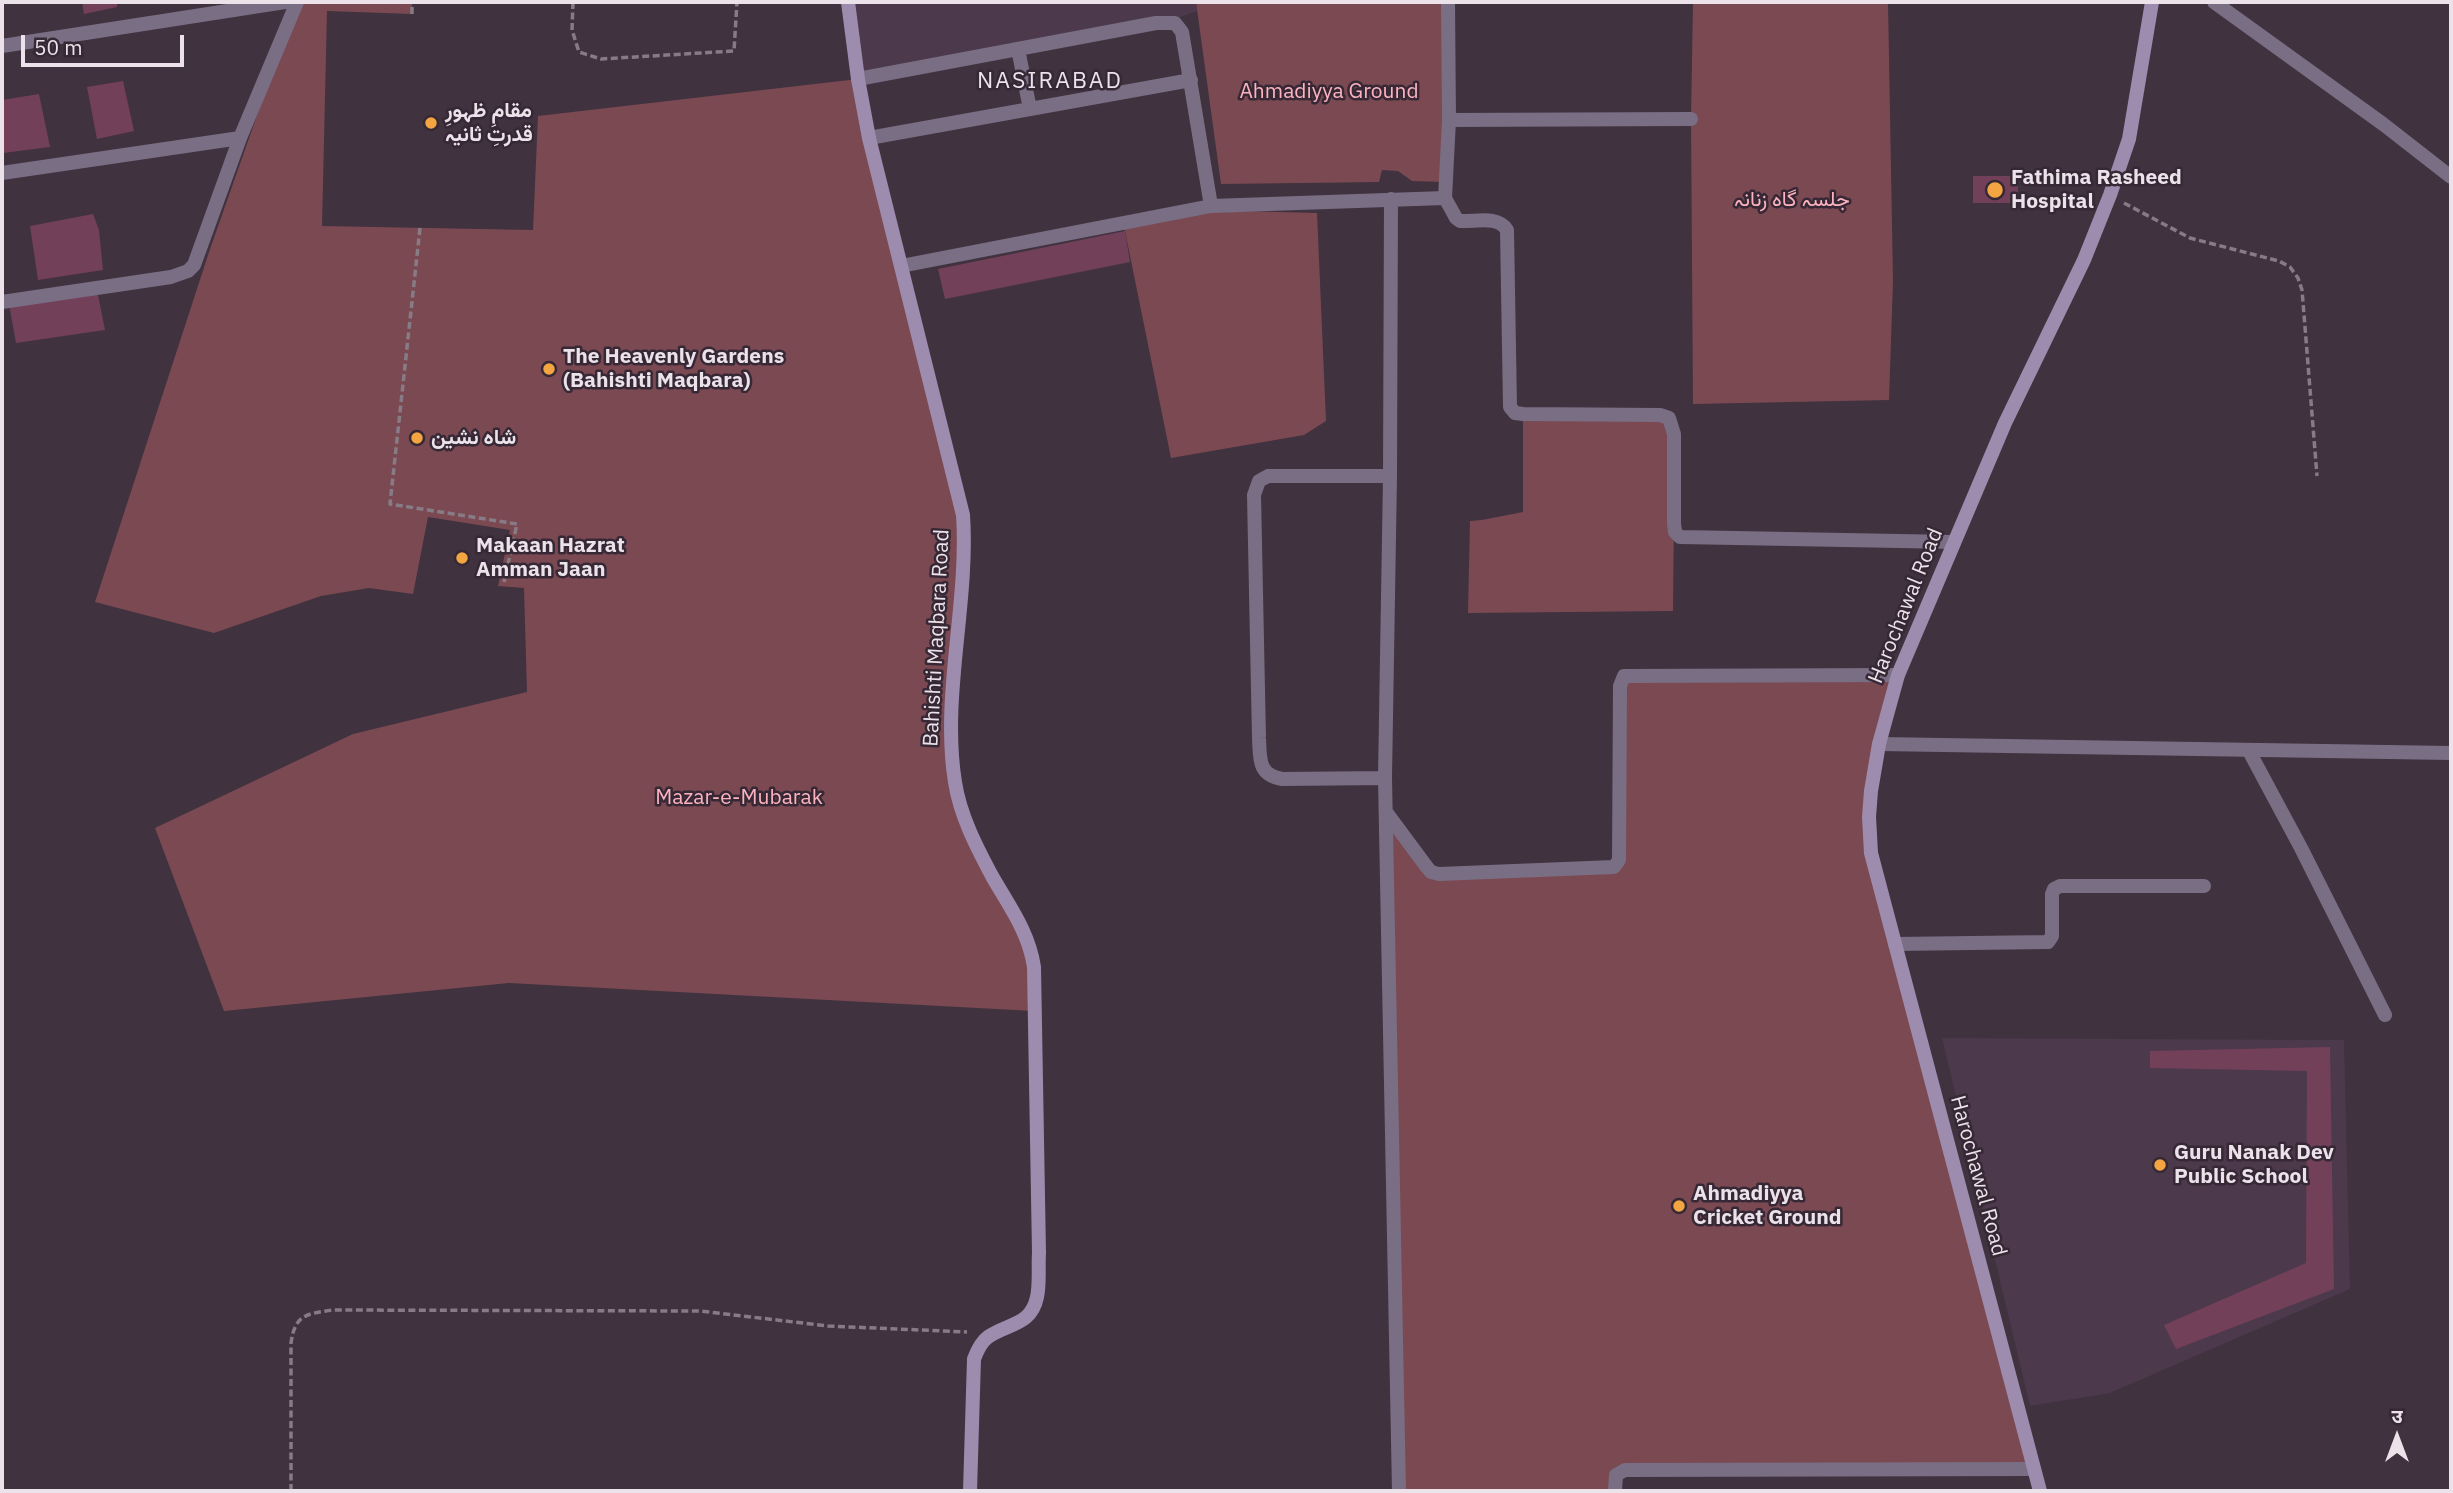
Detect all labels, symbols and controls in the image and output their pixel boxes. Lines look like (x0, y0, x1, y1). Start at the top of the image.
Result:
scale bar (24, 21, 187, 65)
text: 50 m (34, 33, 83, 61)
district label: NASIRABAD (978, 67, 1122, 95)
park label: Ahmadiyya Ground (1239, 79, 1419, 105)
place label: مقامِ ظہورِ قدرتِ ثانیہ (445, 98, 533, 148)
marker: مقامِ ظہورِ قدرتِ ثانیہ (423, 115, 439, 131)
place label: Fathima Rasheed Hospital (2011, 165, 2182, 215)
marker: Fathima Rasheed Hospital (1985, 180, 2005, 200)
park label: جلسہ گاہ زنانہ (1734, 187, 1850, 213)
place label: The Heavenly Gardens (Bahishti Maqbara) (563, 344, 784, 394)
marker: The Heavenly Gardens (Bahishti Maqbara) (541, 361, 557, 377)
place label: شاہ نشین (431, 425, 516, 451)
marker: شاہ نشین (409, 430, 425, 446)
street label: Harochawal Road (1863, 525, 1949, 687)
street label: Bahishti Maqbara Road (919, 529, 955, 747)
place label: Makaan Hazrat Amman Jaan (476, 533, 625, 583)
marker: Makaan Hazrat Amman Jaan (454, 550, 470, 566)
park label: Mazar-e-Mubarak (655, 785, 823, 811)
street label: Harochawal Road (1944, 1093, 2012, 1259)
place label: Guru Nanak Dev Public School (2174, 1140, 2334, 1190)
marker: Guru Nanak Dev Public School (2152, 1157, 2168, 1173)
place label: Ahmadiyya Cricket Ground (1693, 1181, 1841, 1231)
marker: Ahmadiyya Cricket Ground (1671, 1198, 1687, 1214)
north arrow (2362, 1402, 2432, 1472)
text: उ (2391, 1404, 2403, 1428)

